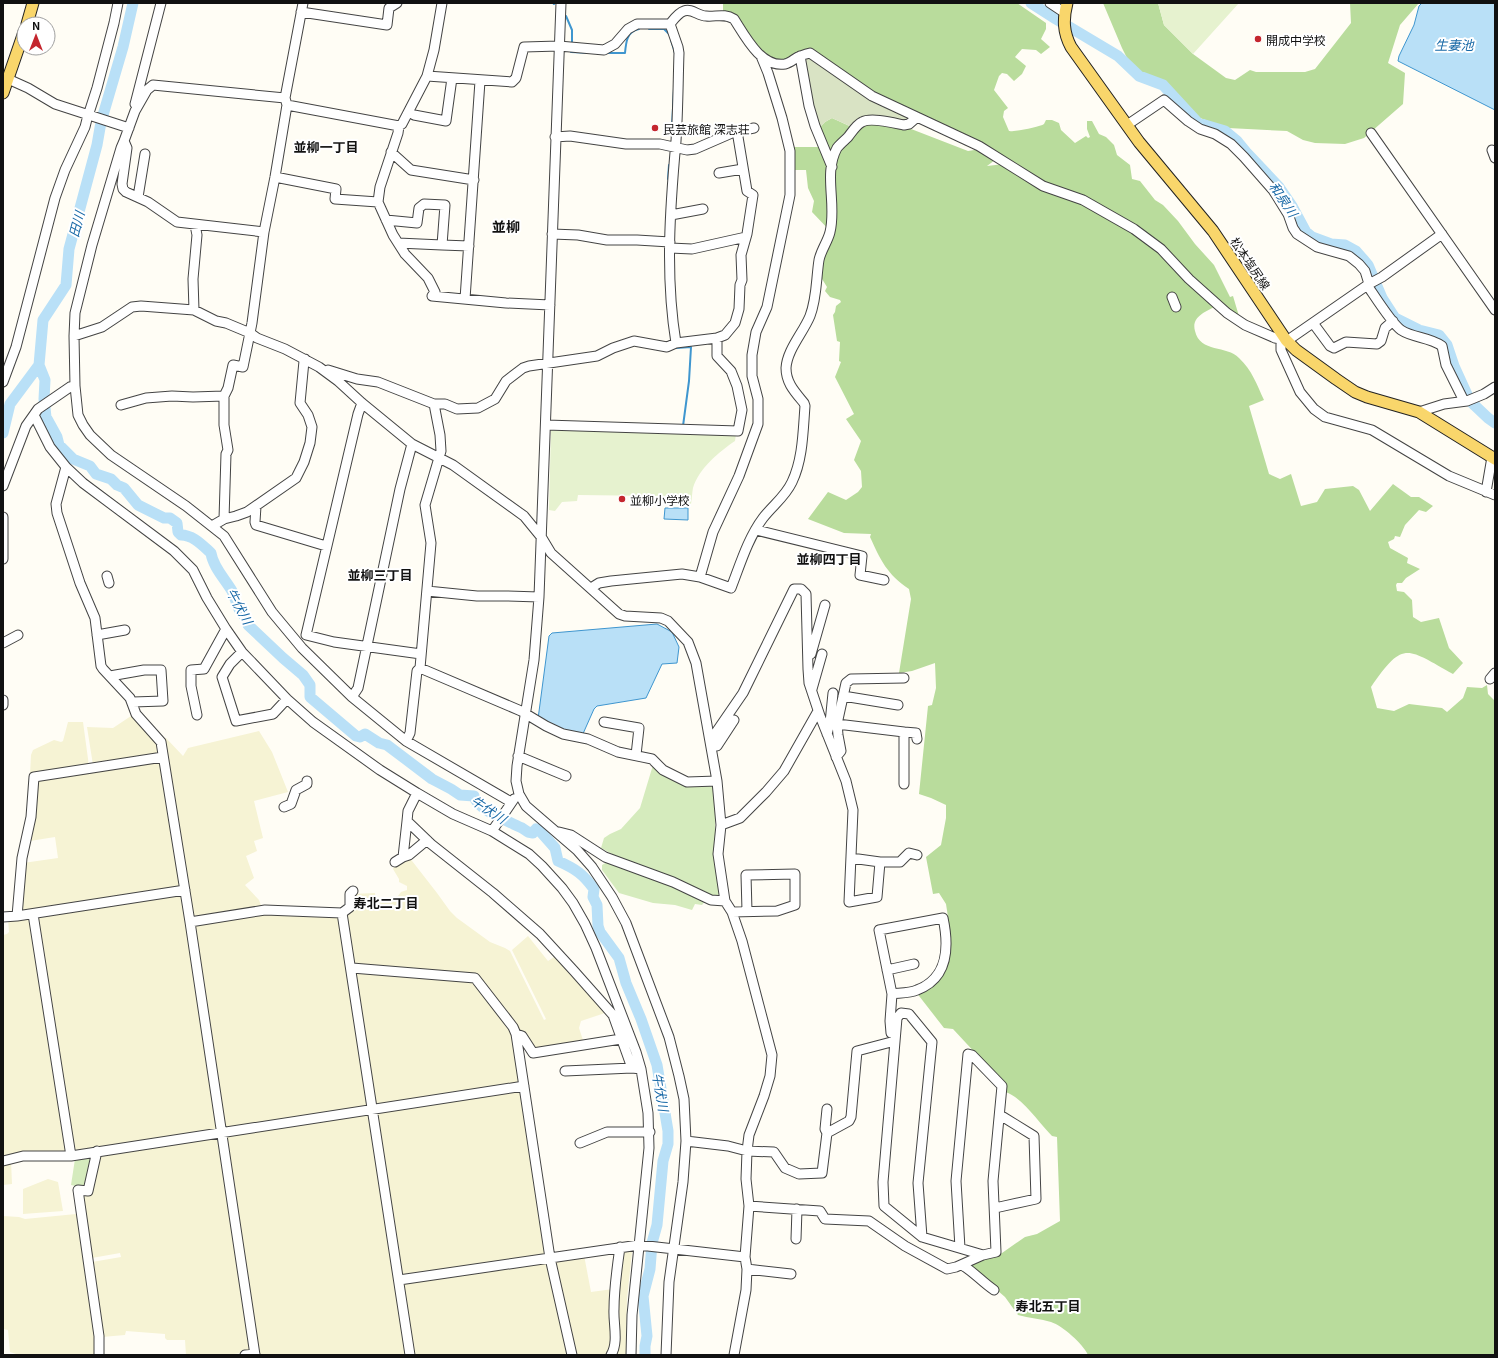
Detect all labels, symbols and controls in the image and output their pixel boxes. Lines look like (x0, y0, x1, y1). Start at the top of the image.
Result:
north arrow (16, 16, 56, 56)
text: N (32, 17, 40, 33)
place label: 開成中学校 (1266, 31, 1326, 48)
marker: 開成中学校 (1253, 34, 1263, 44)
water label: 生妻池 (1434, 35, 1475, 54)
place label: 民芸旅館 深志荘 (663, 120, 750, 137)
marker: 民芸旅館 深志荘 (650, 123, 660, 133)
district label: 並柳一丁目 (293, 137, 359, 156)
water label: 和泉川 (1265, 178, 1304, 222)
water label: 田川 (63, 207, 89, 239)
district label: 並柳 (492, 216, 520, 236)
street label: 松本塩尻線 (1227, 233, 1275, 293)
place label: 並柳小学校 (630, 491, 690, 508)
marker: 並柳小学校 (617, 494, 627, 504)
district label: 並柳四丁目 (796, 549, 862, 568)
district label: 並柳三丁目 (347, 565, 413, 584)
water label: 牛伏川 (222, 584, 259, 629)
water label: 牛伏川 (467, 790, 512, 829)
district label: 寿北二丁目 (353, 893, 419, 912)
water label: 牛伏川 (648, 1071, 674, 1115)
district label: 寿北五丁目 (1015, 1296, 1081, 1315)

